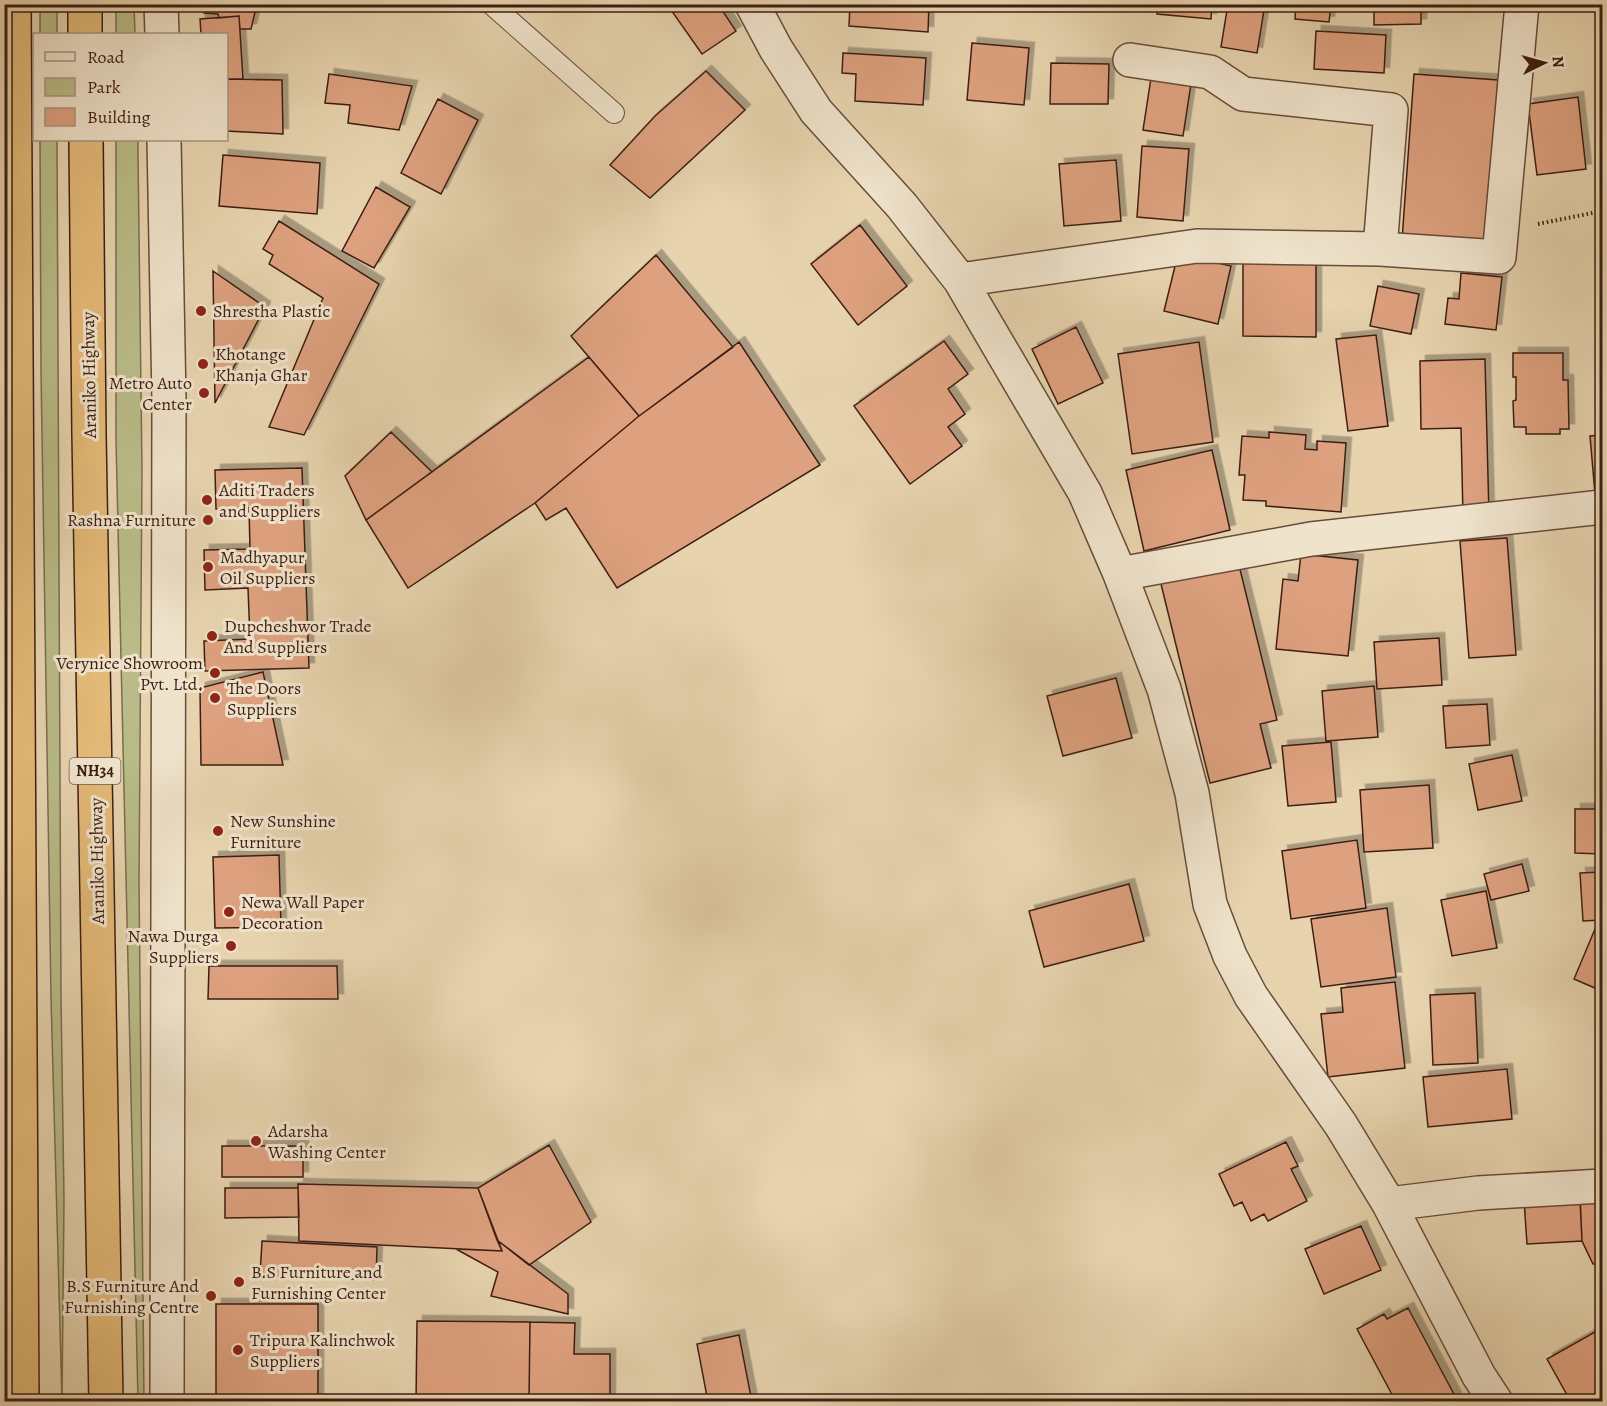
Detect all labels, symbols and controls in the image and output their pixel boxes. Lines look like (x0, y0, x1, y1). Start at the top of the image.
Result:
legend (33, 33, 228, 141)
north arrow (1514, 33, 1574, 93)
text: Road (87, 45, 125, 69)
text: N (1546, 55, 1569, 69)
text: Park (87, 75, 121, 99)
text: Building (87, 105, 151, 129)
place label: Shrestha Plastic (213, 299, 330, 323)
marker: Shrestha Plastic (194, 304, 208, 318)
street label: Araniko Highway (76, 311, 102, 439)
place label: Khotange Khanja Ghar (215, 342, 307, 387)
marker: Khotange Khanja Ghar (196, 357, 210, 371)
place label: Metro Auto Center (109, 371, 192, 416)
marker: Metro Auto Center (197, 386, 211, 400)
place label: Aditi Traders and Suppliers (218, 478, 320, 523)
marker: Aditi Traders and Suppliers (200, 493, 214, 507)
place label: Rashna Furniture (67, 508, 196, 532)
marker: Rashna Furniture (201, 513, 215, 527)
place label: Madhyapur Oil Suppliers (220, 545, 315, 590)
marker: Madhyapur Oil Suppliers (201, 560, 215, 574)
place label: Dupcheshwor Trade And Suppliers (223, 614, 372, 659)
marker: Dupcheshwor Trade And Suppliers (205, 629, 219, 643)
place label: Verynice Showroom Pvt. Ltd. (55, 651, 203, 696)
marker: Verynice Showroom Pvt. Ltd. (208, 666, 222, 680)
place label: The Doors Suppliers (227, 676, 301, 721)
marker: The Doors Suppliers (208, 691, 222, 705)
road number: NH34 (70, 758, 121, 784)
street label: Araniko Highway (84, 797, 110, 925)
place label: New Sunshine Furniture (230, 809, 336, 854)
marker: New Sunshine Furniture (211, 824, 225, 838)
place label: Newa Wall Paper Decoration (241, 890, 365, 935)
marker: Newa Wall Paper Decoration (222, 905, 236, 919)
place label: Nawa Durga Suppliers (128, 924, 220, 969)
marker: Nawa Durga Suppliers (224, 939, 238, 953)
place label: Adarsha Washing Center (267, 1119, 386, 1164)
marker: Adarsha Washing Center (249, 1134, 263, 1148)
place label: B.S Furniture and Furnishing Center (251, 1260, 386, 1305)
place label: B.S Furniture And Furnishing Centre (64, 1274, 199, 1319)
marker: B.S Furniture and Furnishing Center (232, 1275, 246, 1289)
marker: B.S Furniture And Furnishing Centre (204, 1289, 218, 1303)
place label: Tripura Kalinchwok Suppliers (250, 1328, 395, 1373)
marker: Tripura Kalinchwok Suppliers (231, 1343, 245, 1357)

